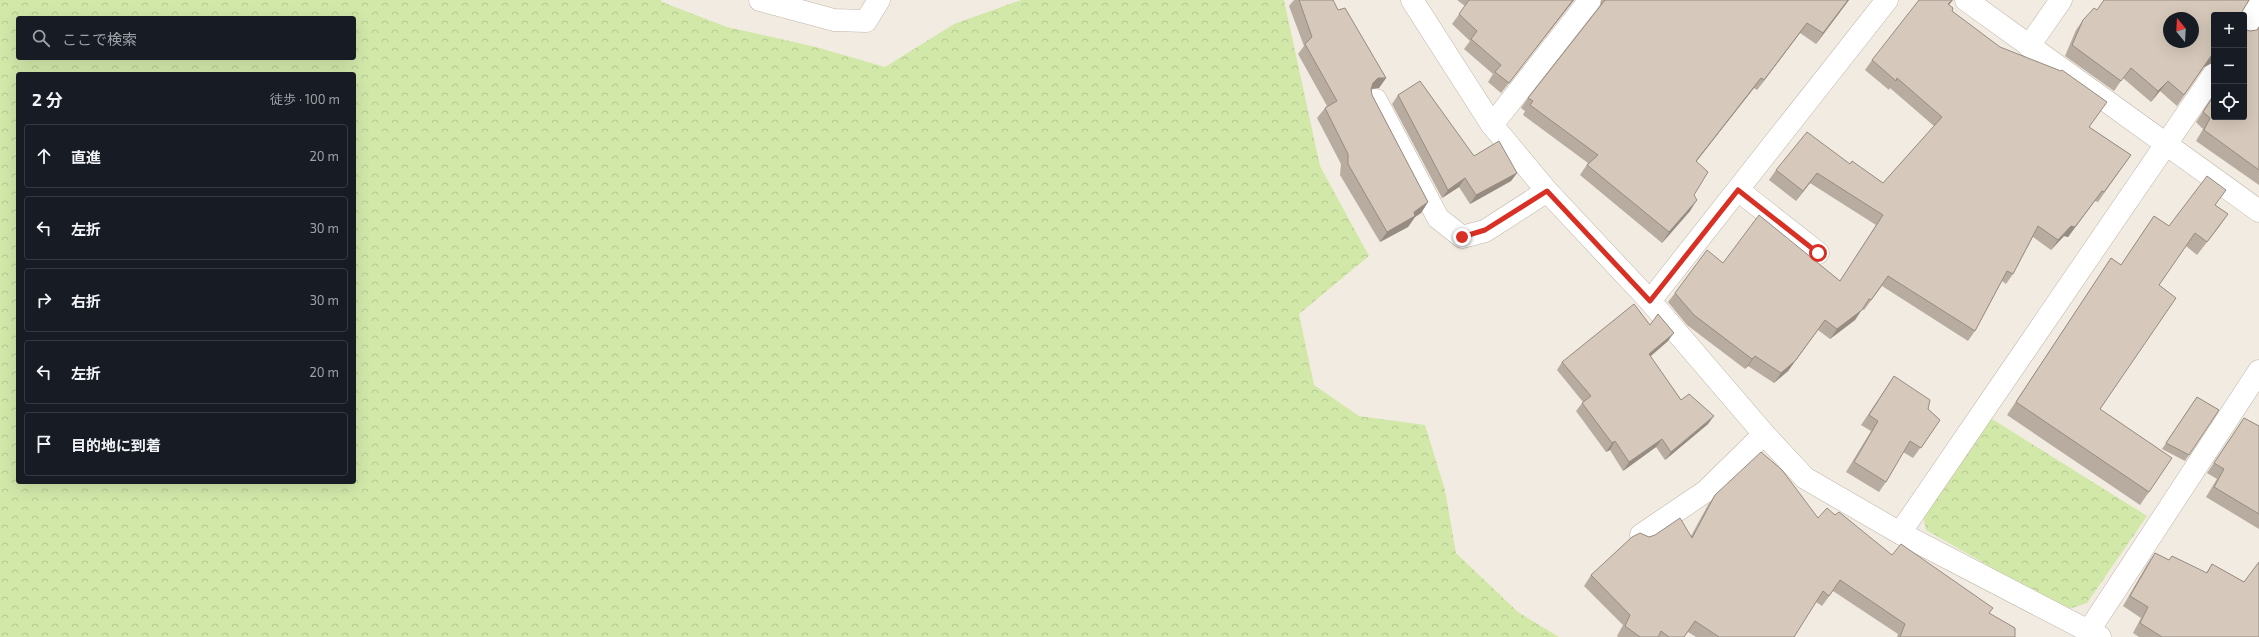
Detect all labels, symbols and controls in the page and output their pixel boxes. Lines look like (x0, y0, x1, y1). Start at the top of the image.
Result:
north arrow (2163, 12, 2199, 48)
map controls (2211, 12, 2247, 120)
button: + (2211, 12, 2247, 48)
search box (16, 16, 356, 60)
icon: search (30, 27, 52, 49)
text: ここで検索 (62, 30, 137, 48)
button: − (2211, 48, 2247, 84)
button: locate (2211, 84, 2247, 120)
text: 2 分 (32, 89, 63, 109)
text: 徒歩 · 100 m (270, 91, 340, 107)
icon: ahead (33, 145, 55, 167)
text: 直進 (71, 148, 101, 166)
text: 20 m (310, 148, 339, 164)
icon: left (33, 217, 55, 239)
text: 左折 (71, 220, 101, 238)
text: 30 m (310, 220, 339, 236)
route end (1453, 228, 1471, 246)
route start (1809, 244, 1827, 262)
icon: right (33, 289, 55, 311)
text: 右折 (71, 292, 101, 310)
text: 30 m (310, 292, 339, 308)
icon: left (33, 361, 55, 383)
text: 左折 (71, 364, 101, 382)
text: 20 m (310, 364, 339, 380)
icon: arrive (33, 433, 55, 455)
text: 目的地に到着 (71, 436, 161, 454)

